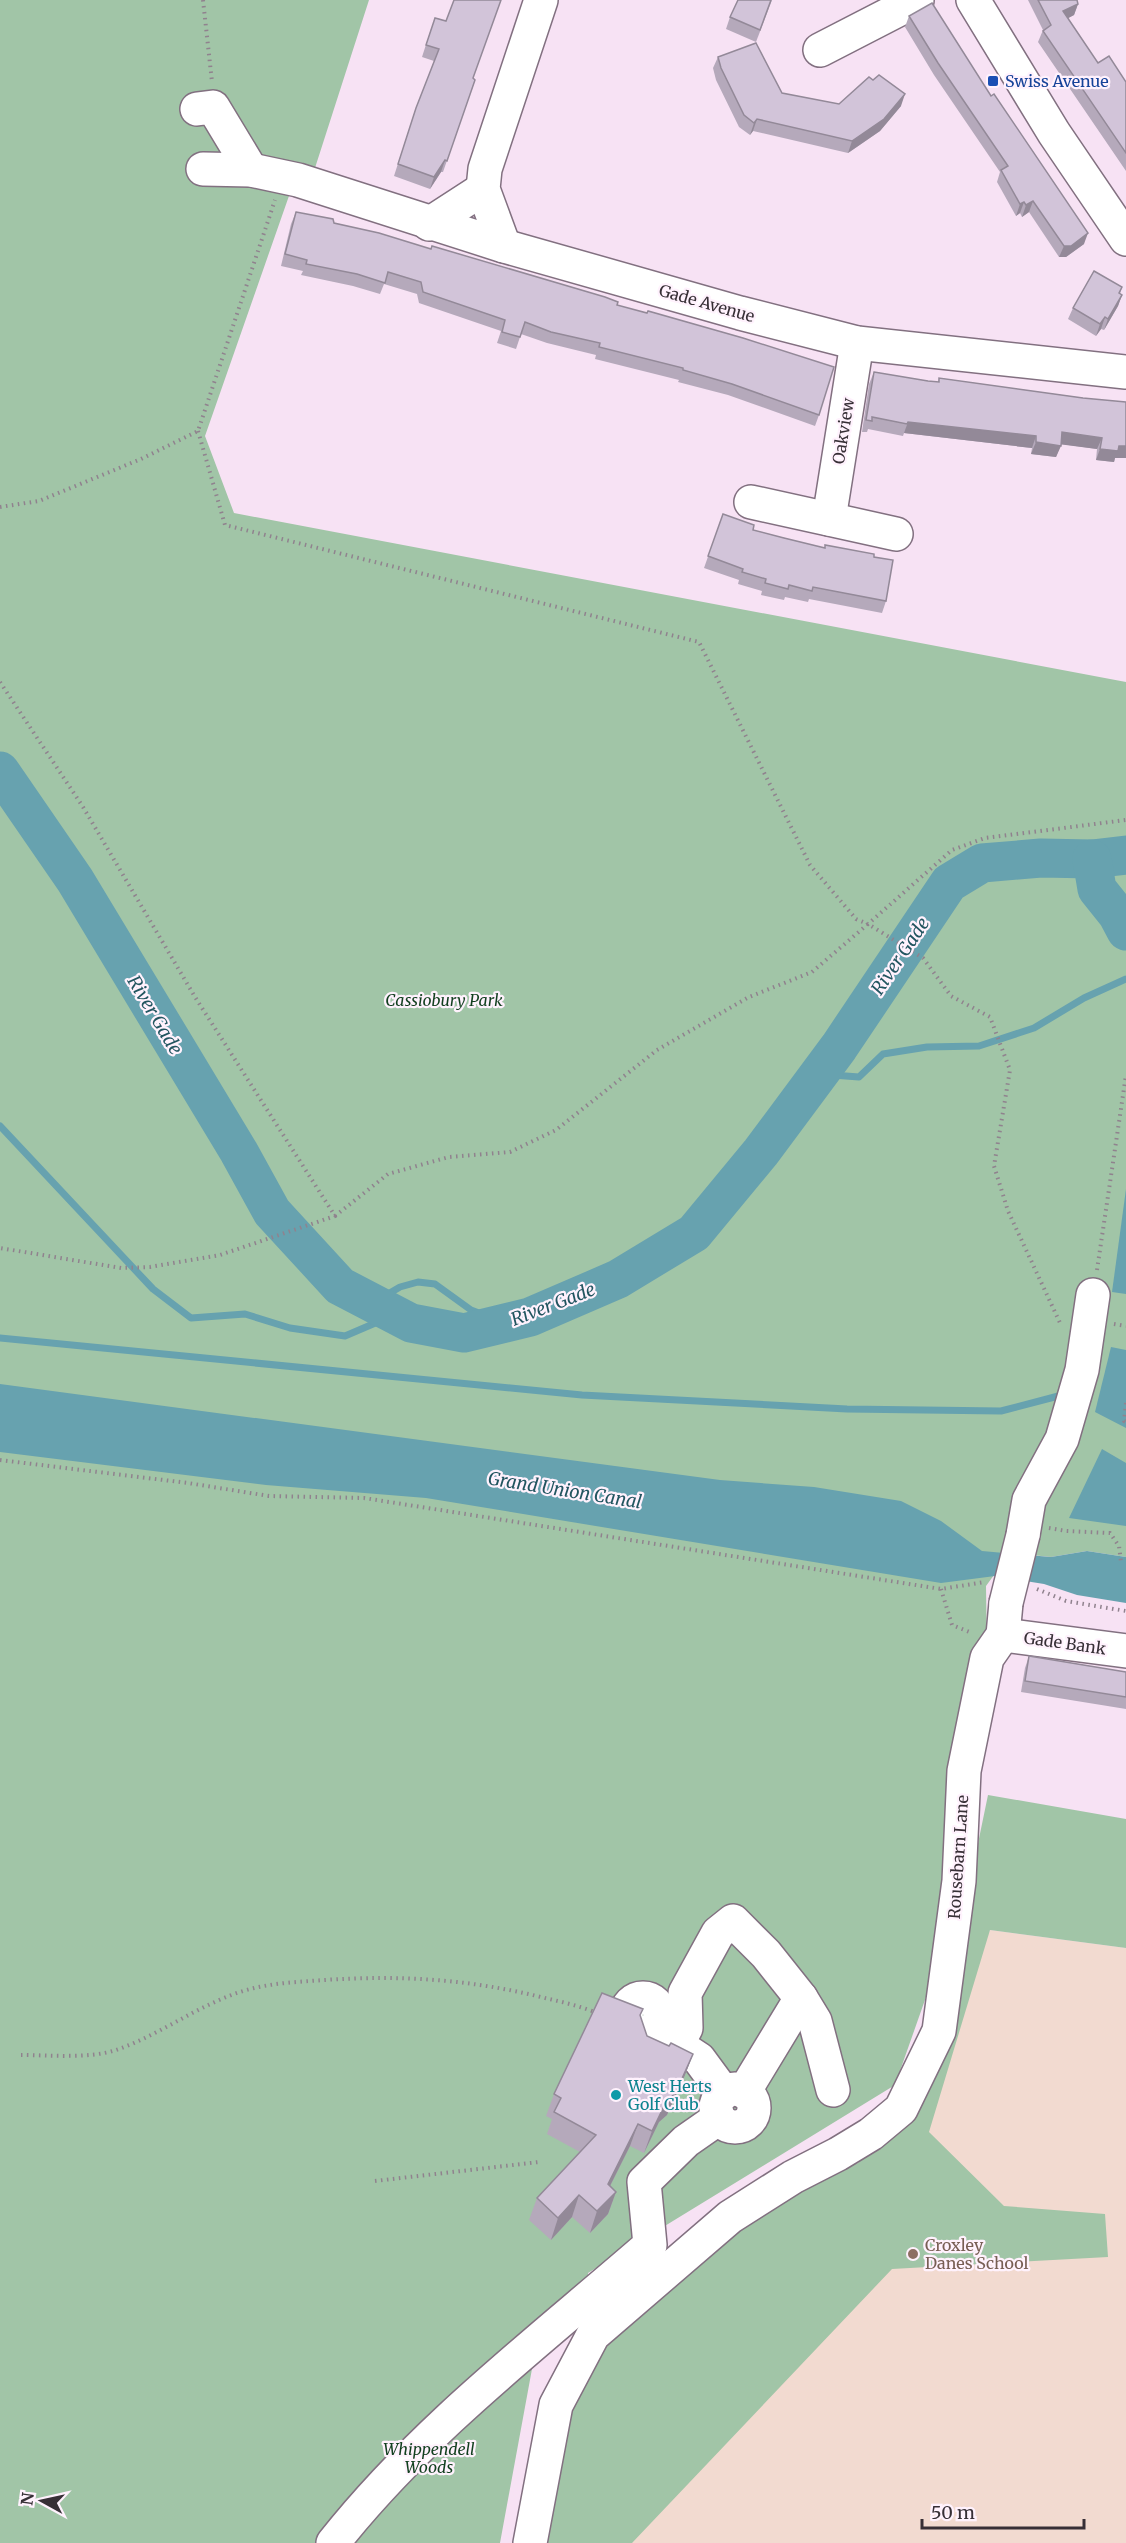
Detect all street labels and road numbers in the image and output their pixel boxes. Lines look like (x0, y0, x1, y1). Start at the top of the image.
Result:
street label: Gade Avenue (657, 280, 757, 326)
street label: Oakview (828, 396, 858, 465)
street label: Gade Bank (1023, 1627, 1108, 1659)
street label: Rousebarn Lane (944, 1794, 972, 1920)

